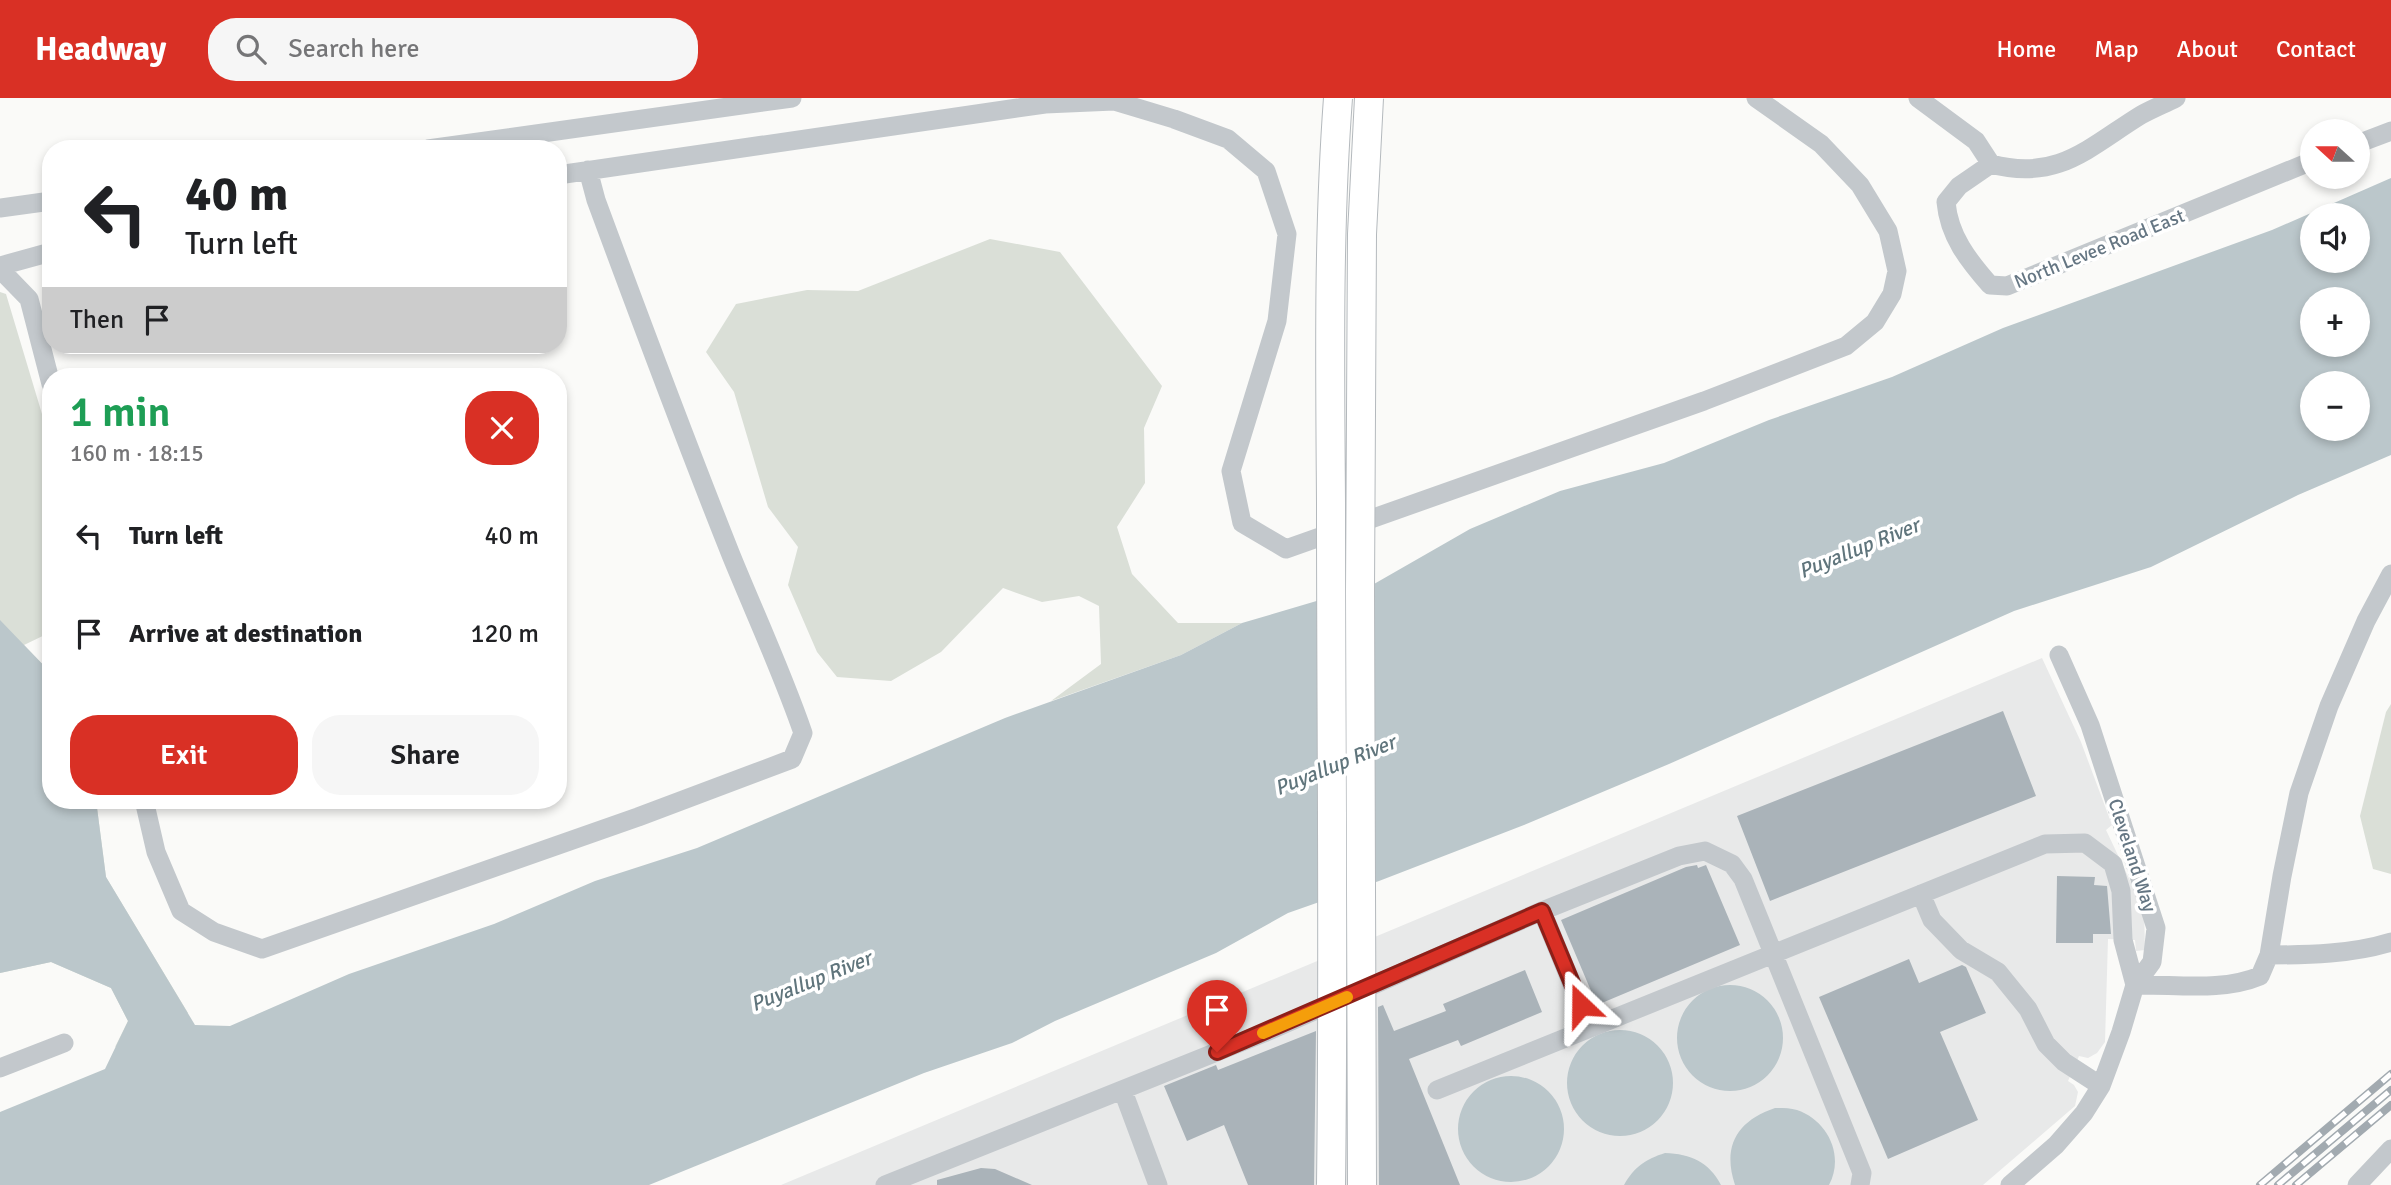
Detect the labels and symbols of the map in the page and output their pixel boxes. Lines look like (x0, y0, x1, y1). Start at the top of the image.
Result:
north arrow (2300, 119, 2370, 189)
street label: North Levee Road East (2011, 204, 2188, 294)
water label: Puyallup River (1795, 511, 1926, 584)
water label: Puyallup River (1271, 728, 1402, 801)
street label: Cleveland Way (2102, 796, 2162, 915)
water label: Puyallup River (747, 944, 878, 1017)
position arrow (1544, 968, 1618, 1042)
pin (1187, 980, 1247, 1052)

